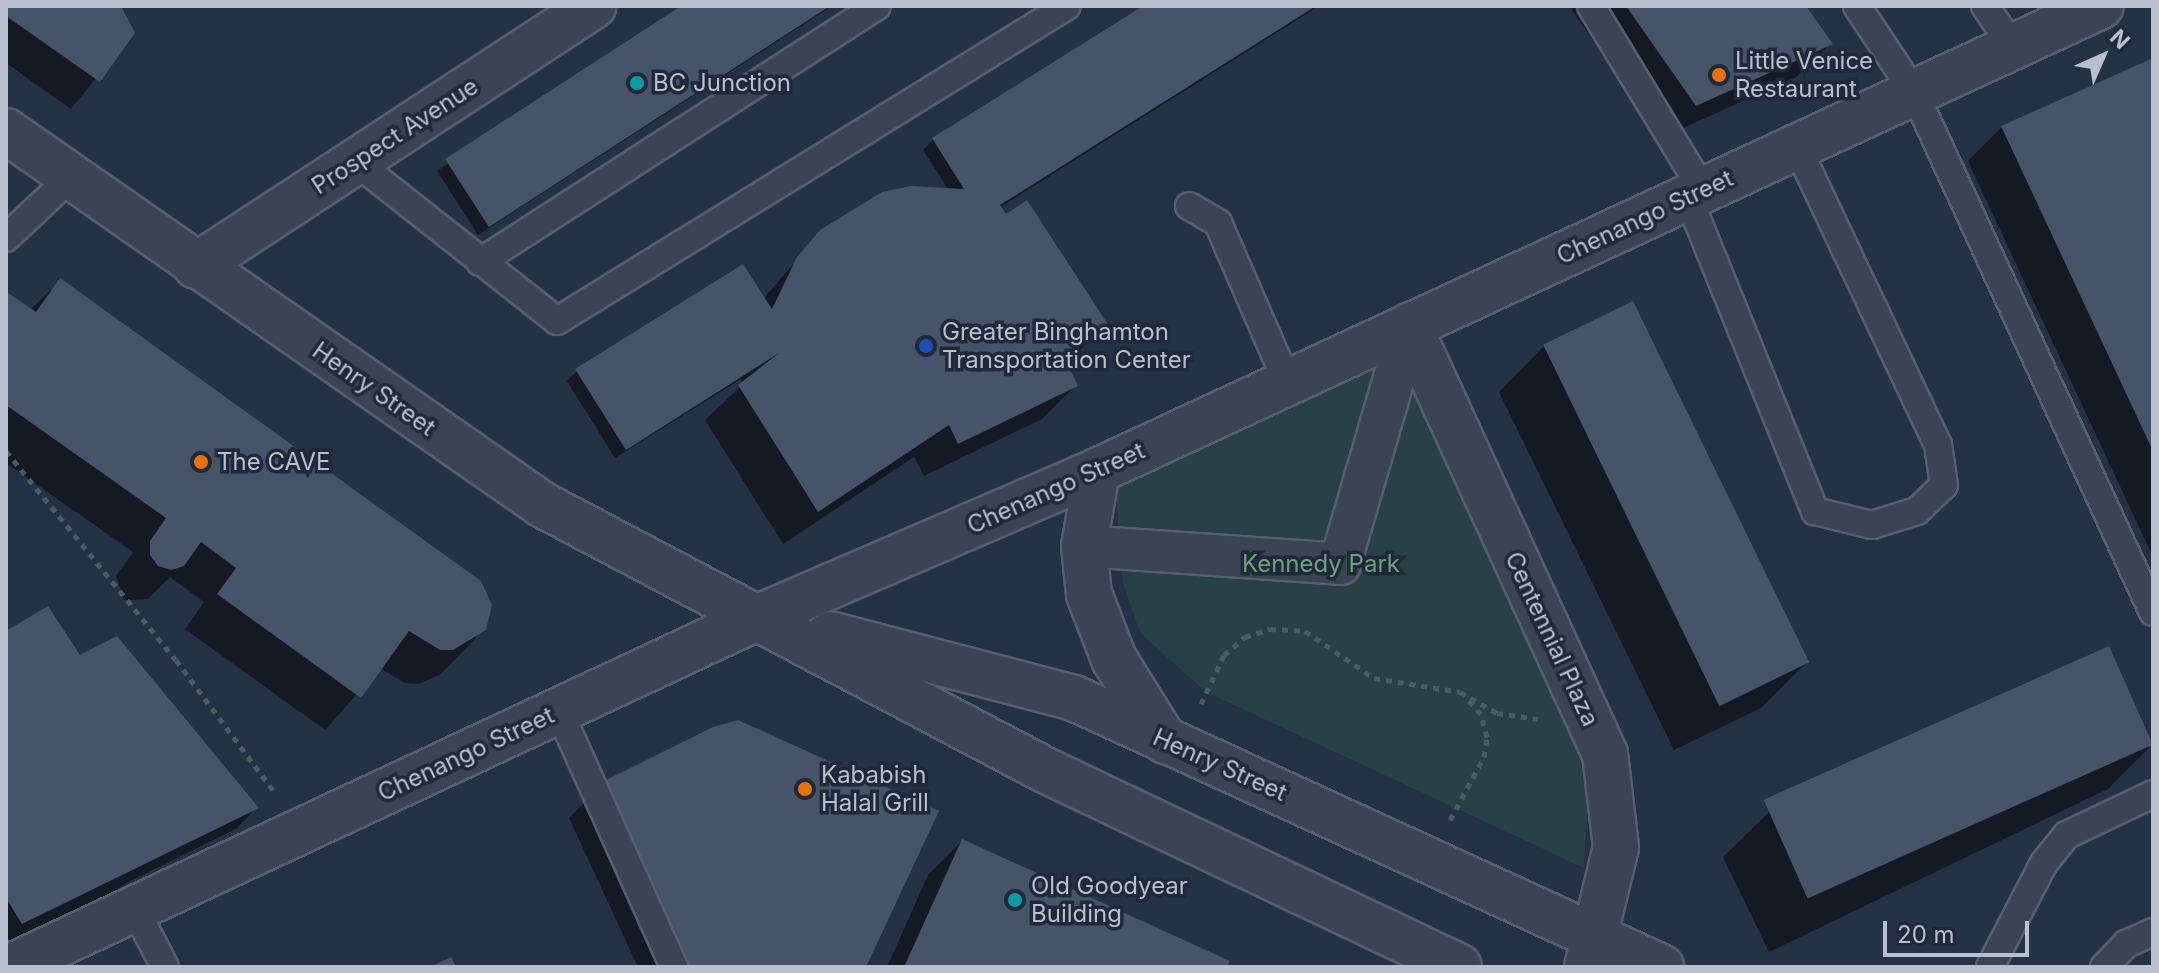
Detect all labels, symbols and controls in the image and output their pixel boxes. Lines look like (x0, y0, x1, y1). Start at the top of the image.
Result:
north arrow (2063, 16, 2143, 96)
text: N (2105, 24, 2135, 54)
place label: Little Venice Restaurant (1735, 47, 1873, 103)
marker: Little Venice Restaurant (1710, 66, 1728, 84)
place label: BC Junction (653, 69, 791, 97)
street label: Prospect Avenue (307, 72, 483, 200)
marker: BC Junction (628, 74, 646, 92)
street label: Chenango Street (1552, 164, 1738, 270)
place label: Greater Binghamton Transportation Center (942, 318, 1191, 374)
street label: Henry Street (307, 336, 441, 442)
marker: Greater Binghamton Transportation Center (917, 337, 935, 355)
street label: Chenango Street (963, 436, 1149, 540)
place label: The CAVE (217, 448, 330, 476)
marker: The CAVE (192, 453, 210, 471)
street label: Centennial Plaza (1499, 547, 1605, 731)
park label: Kennedy Park (1242, 550, 1400, 578)
street label: Chenango Street (373, 701, 559, 807)
street label: Henry Street (1149, 723, 1291, 807)
place label: Kababish Halal Grill (821, 761, 929, 817)
marker: Kababish Halal Grill (796, 780, 814, 798)
place label: Old Goodyear Building (1031, 872, 1188, 928)
marker: Old Goodyear Building (1006, 891, 1024, 909)
scale bar (1887, 905, 2033, 955)
text: 20 m (1897, 920, 1955, 949)

